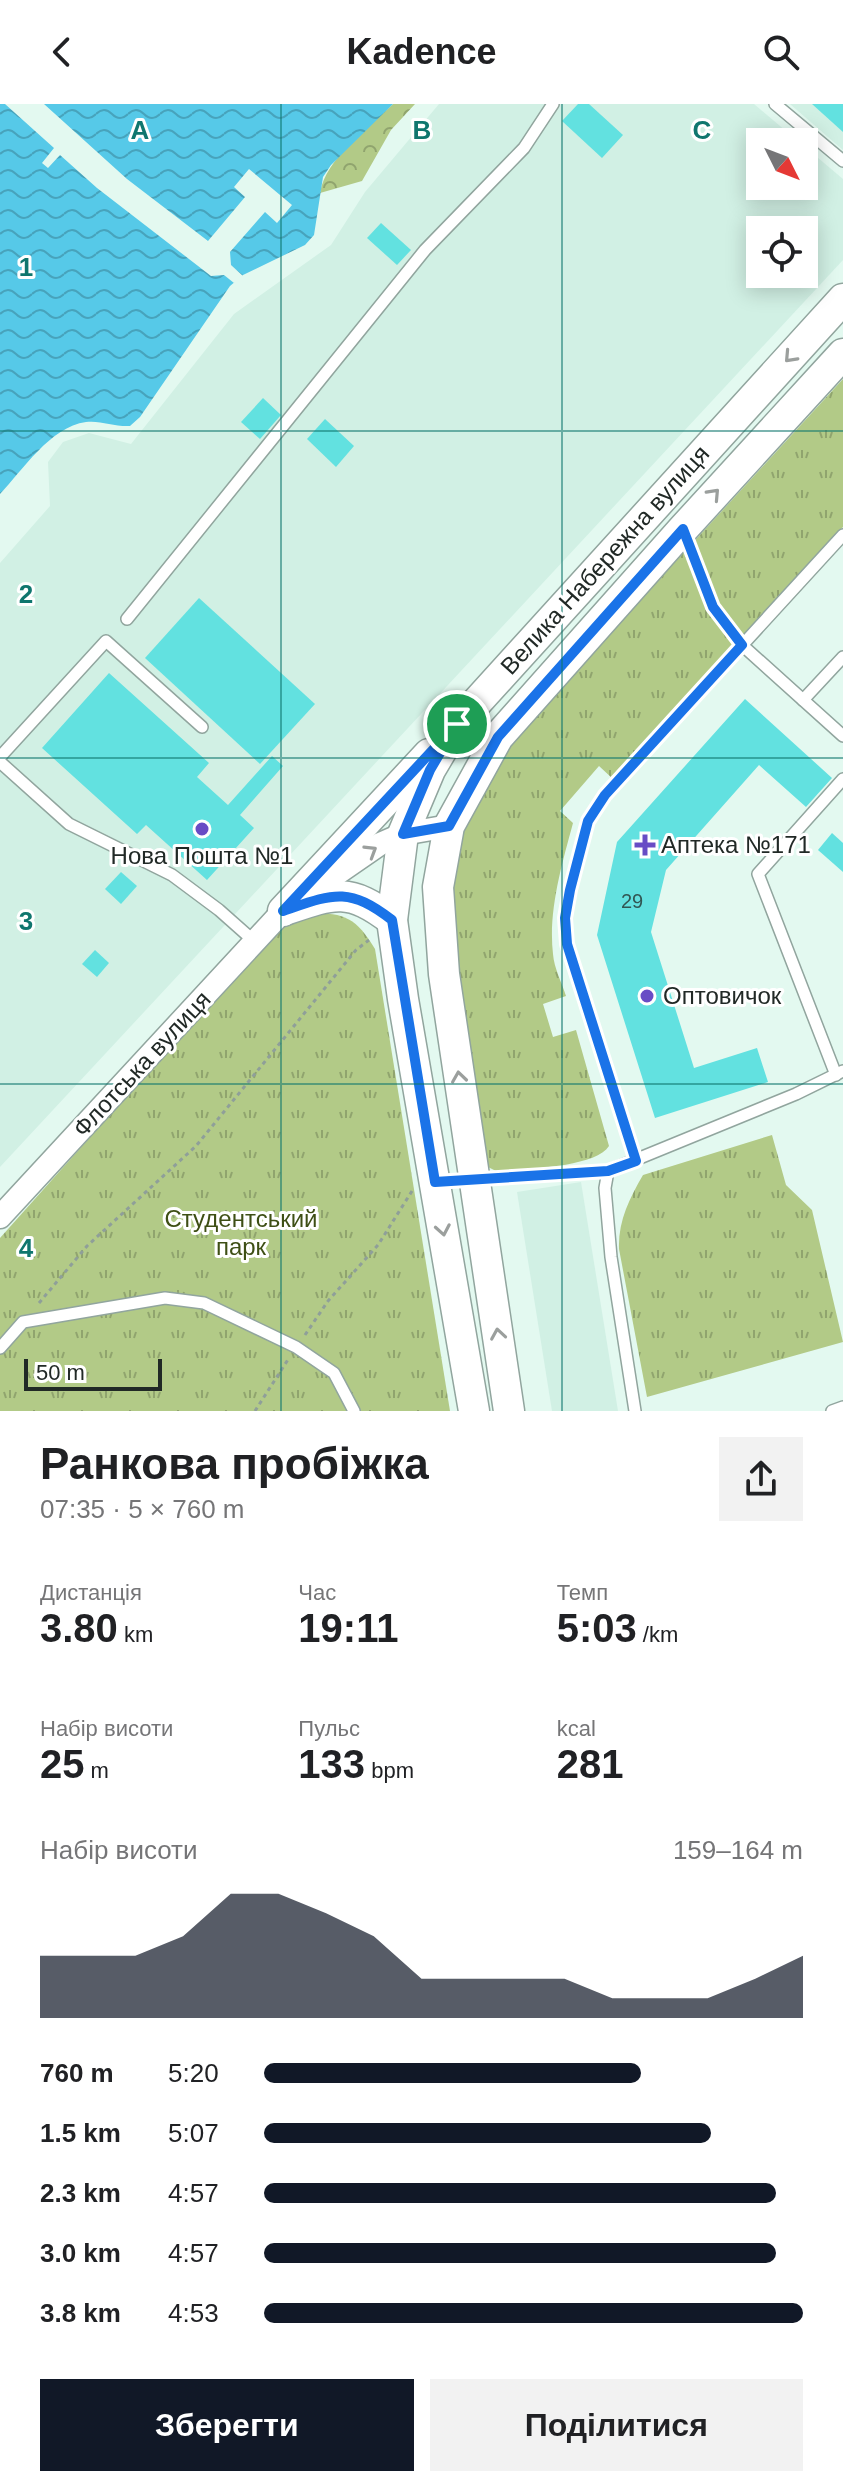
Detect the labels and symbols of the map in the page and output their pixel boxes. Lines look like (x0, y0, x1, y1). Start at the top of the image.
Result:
text: A (131, 115, 150, 145)
text: B (413, 115, 431, 145)
text: C (693, 115, 712, 145)
north arrow (746, 128, 818, 200)
text: 1 (19, 252, 33, 282)
one-way arrow (786, 347, 800, 362)
street label: Велика Набережна вулиця (495, 440, 714, 679)
one-way arrow (705, 489, 720, 503)
text: 2 (19, 579, 33, 609)
pin (423, 690, 491, 758)
marker: Нова Пошта №1 (193, 820, 211, 838)
place label: Аптека №171 (661, 831, 811, 858)
marker: Аптека №171 (636, 836, 654, 854)
place label: Нова Пошта №1 (111, 842, 293, 869)
one-way arrow (362, 845, 376, 860)
house number: 29 (621, 890, 643, 912)
text: 3 (19, 906, 33, 936)
place label: Оптовичок (663, 982, 782, 1009)
street label: Флотська вулиця (67, 985, 216, 1142)
marker: Оптовичок (638, 987, 656, 1005)
one-way arrow (451, 1070, 468, 1084)
park label: Студентський парк (165, 1205, 317, 1260)
one-way arrow (433, 1223, 450, 1237)
text: 4 (19, 1233, 34, 1263)
one-way arrow (490, 1327, 507, 1341)
scale bar (24, 1355, 162, 1391)

